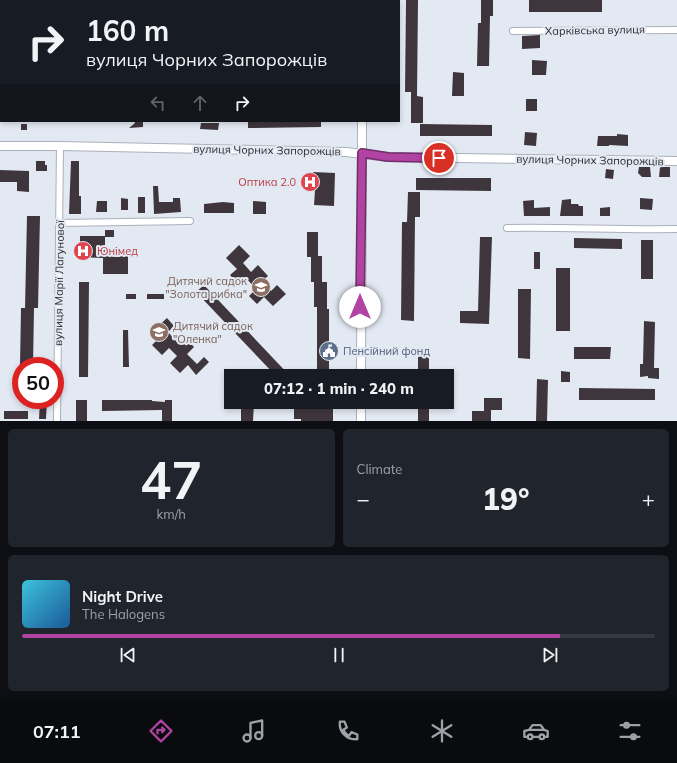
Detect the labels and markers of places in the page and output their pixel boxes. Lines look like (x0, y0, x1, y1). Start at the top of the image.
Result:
pin (422, 141, 456, 175)
hospital icon: Оптика 2.0 (299, 171, 321, 193)
place label: Оптика 2.0 (238, 175, 296, 189)
hospital icon: Юнімед (72, 240, 94, 262)
place label: Юнімед (97, 244, 138, 258)
place label: Дитячий садок "Золота рибка" (165, 274, 247, 301)
school or university icon: Дитячий садок "Золота рибка" (250, 276, 272, 298)
place label: Дитячий садок "Оленка" (173, 319, 253, 346)
school or university icon: Дитячий садок "Оленка" (148, 321, 170, 343)
public building icon: Пенсійний фонд (318, 340, 340, 362)
place label: Пенсійний фонд (343, 344, 430, 358)

